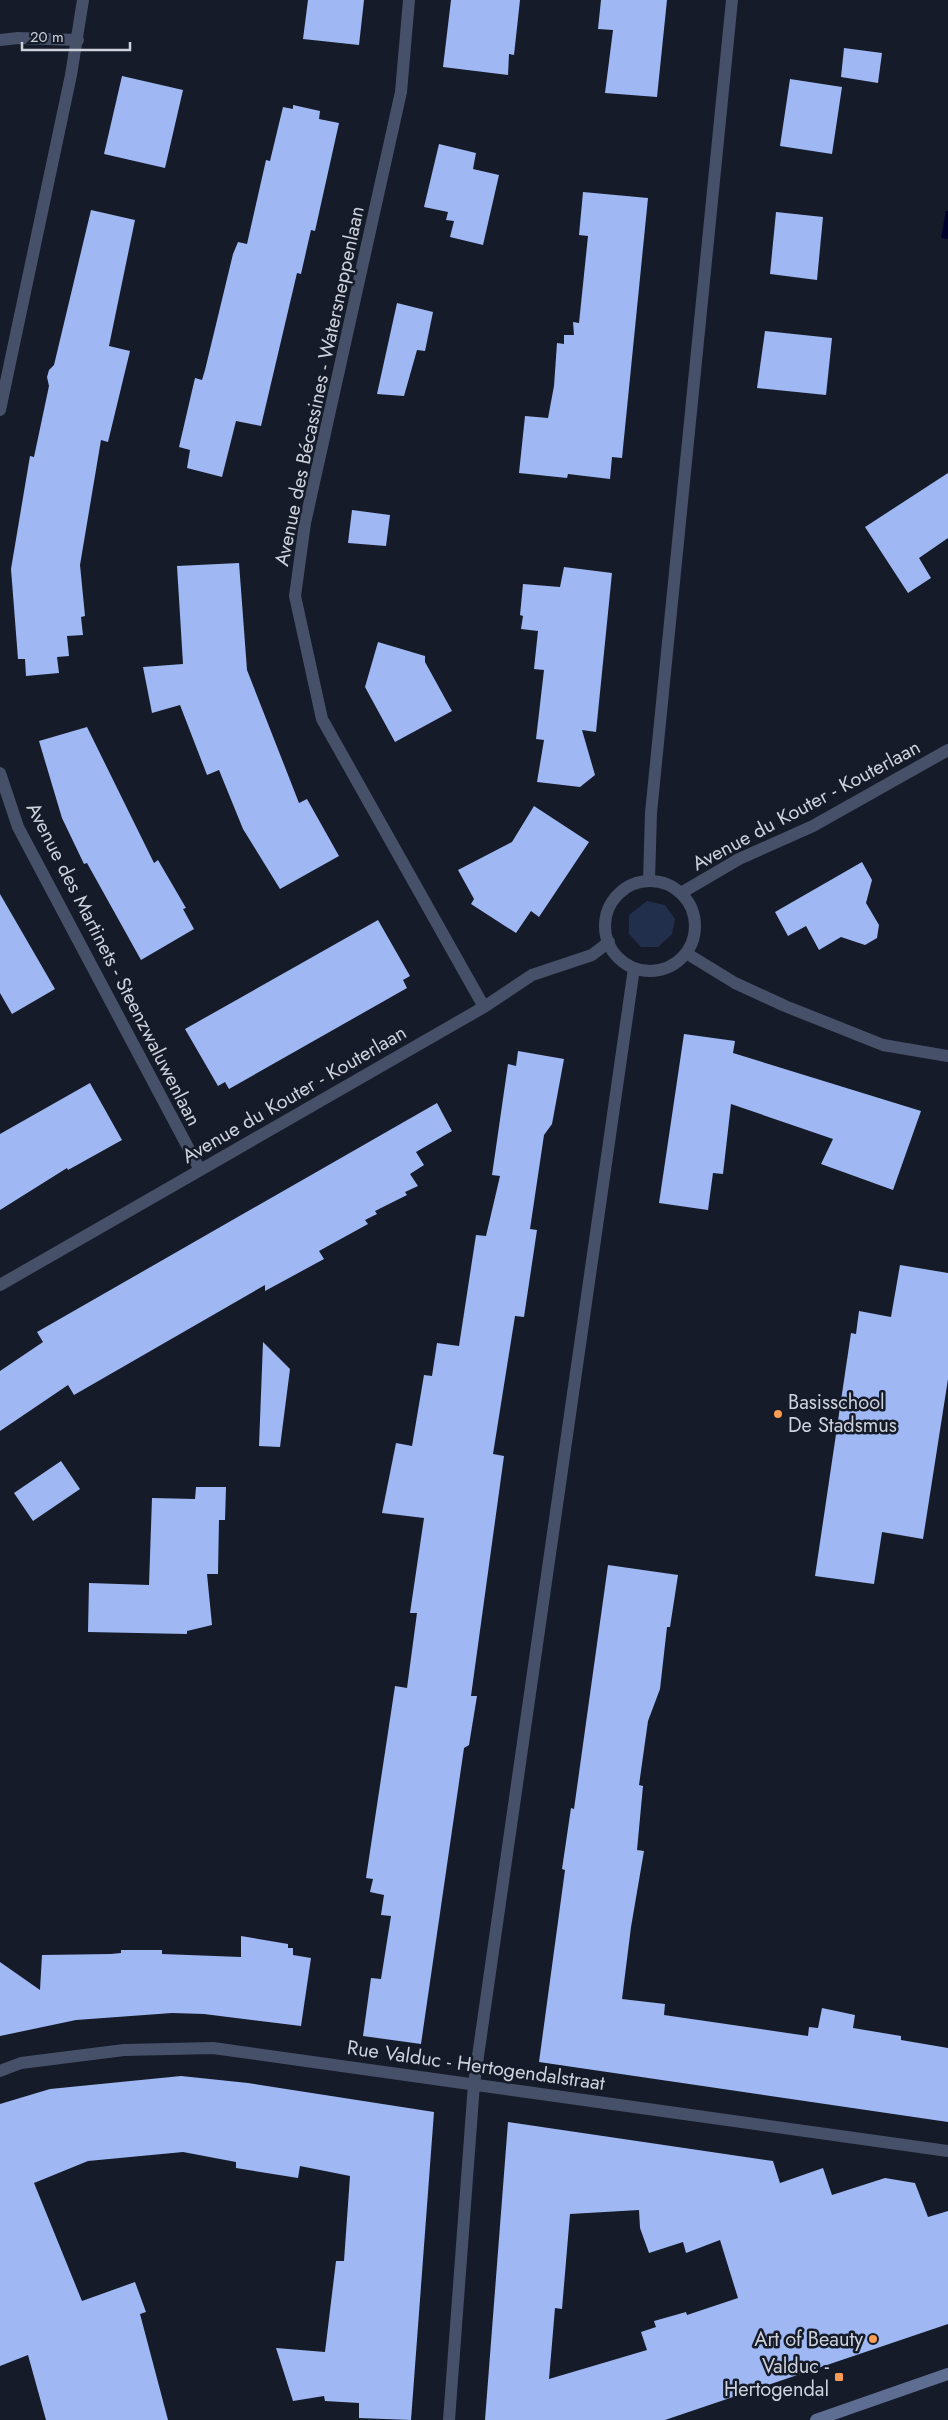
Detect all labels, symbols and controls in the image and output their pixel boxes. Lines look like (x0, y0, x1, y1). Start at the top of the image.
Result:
scale bar (22, 20, 130, 52)
text: 20 m (30, 26, 64, 48)
street label: Avenue des Bécassines - Watersneppenlaan (267, 203, 372, 569)
street label: Avenue du Kouter - Kouterlaan (687, 733, 926, 878)
street label: Avenue des Martinets - Steenzwaluwenlaan (19, 797, 208, 1131)
street label: Avenue du Kouter - Kouterlaan (177, 1018, 412, 1171)
place label: Basisschool De Stadsmus (788, 1388, 897, 1440)
marker: Basisschool De Stadsmus (772, 1408, 784, 1420)
street label: Rue Valduc - Hertogendalstraat (345, 2033, 607, 2098)
place label: Art of Beauty (754, 2325, 863, 2354)
marker: Art of Beauty (867, 2333, 879, 2345)
place label: Valduc - Hertogendal (724, 2352, 830, 2404)
marker: Valduc - Hertogendal (833, 2371, 845, 2383)

